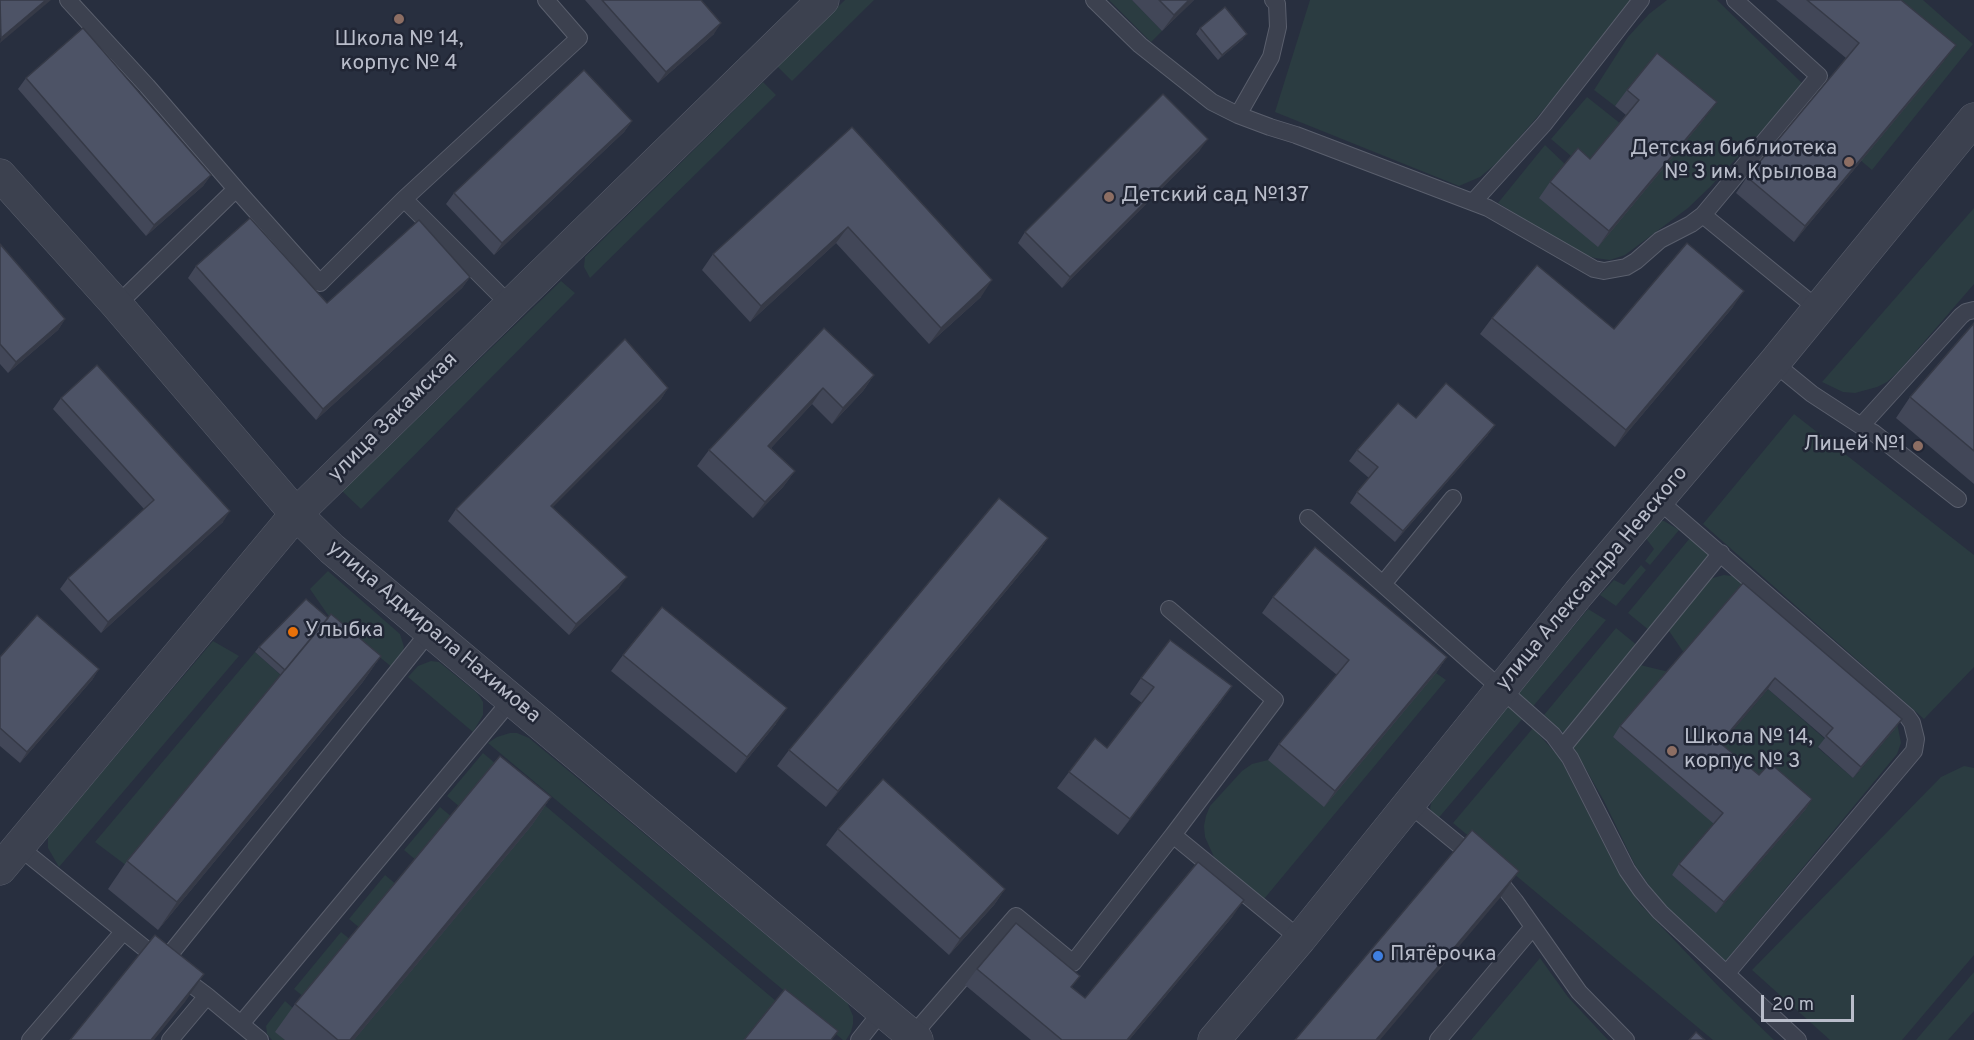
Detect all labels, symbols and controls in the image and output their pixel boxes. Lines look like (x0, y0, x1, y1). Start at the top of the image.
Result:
marker: Школа № 14, корпус № 4 (392, 12, 406, 26)
place label: Школа № 14, корпус № 4 (334, 28, 464, 78)
place label: Детская библиотека № 3 им. Крылова (1630, 137, 1837, 187)
marker: Детская библиотека № 3 им. Крылова (1842, 155, 1856, 169)
place label: Детский сад №137 (1121, 184, 1309, 210)
marker: Детский сад №137 (1102, 190, 1116, 204)
street label: улица Закамская (324, 348, 464, 488)
place label: Лицей №1 (1803, 433, 1906, 459)
marker: Лицей №1 (1911, 439, 1925, 453)
street label: улица Александра Невского (1492, 462, 1694, 696)
street label: улица Адмирала Нахимова (321, 536, 545, 730)
place label: Улыбка (305, 619, 383, 645)
marker: Улыбка (286, 625, 300, 639)
place label: Школа № 14, корпус № 3 (1684, 726, 1813, 776)
marker: Школа № 14, корпус № 3 (1665, 744, 1679, 758)
place label: Пятёрочка (1390, 943, 1496, 969)
marker: Пятёрочка (1371, 949, 1385, 963)
scale bar (1764, 983, 1857, 1021)
text: 20 m (1772, 994, 1814, 1017)

